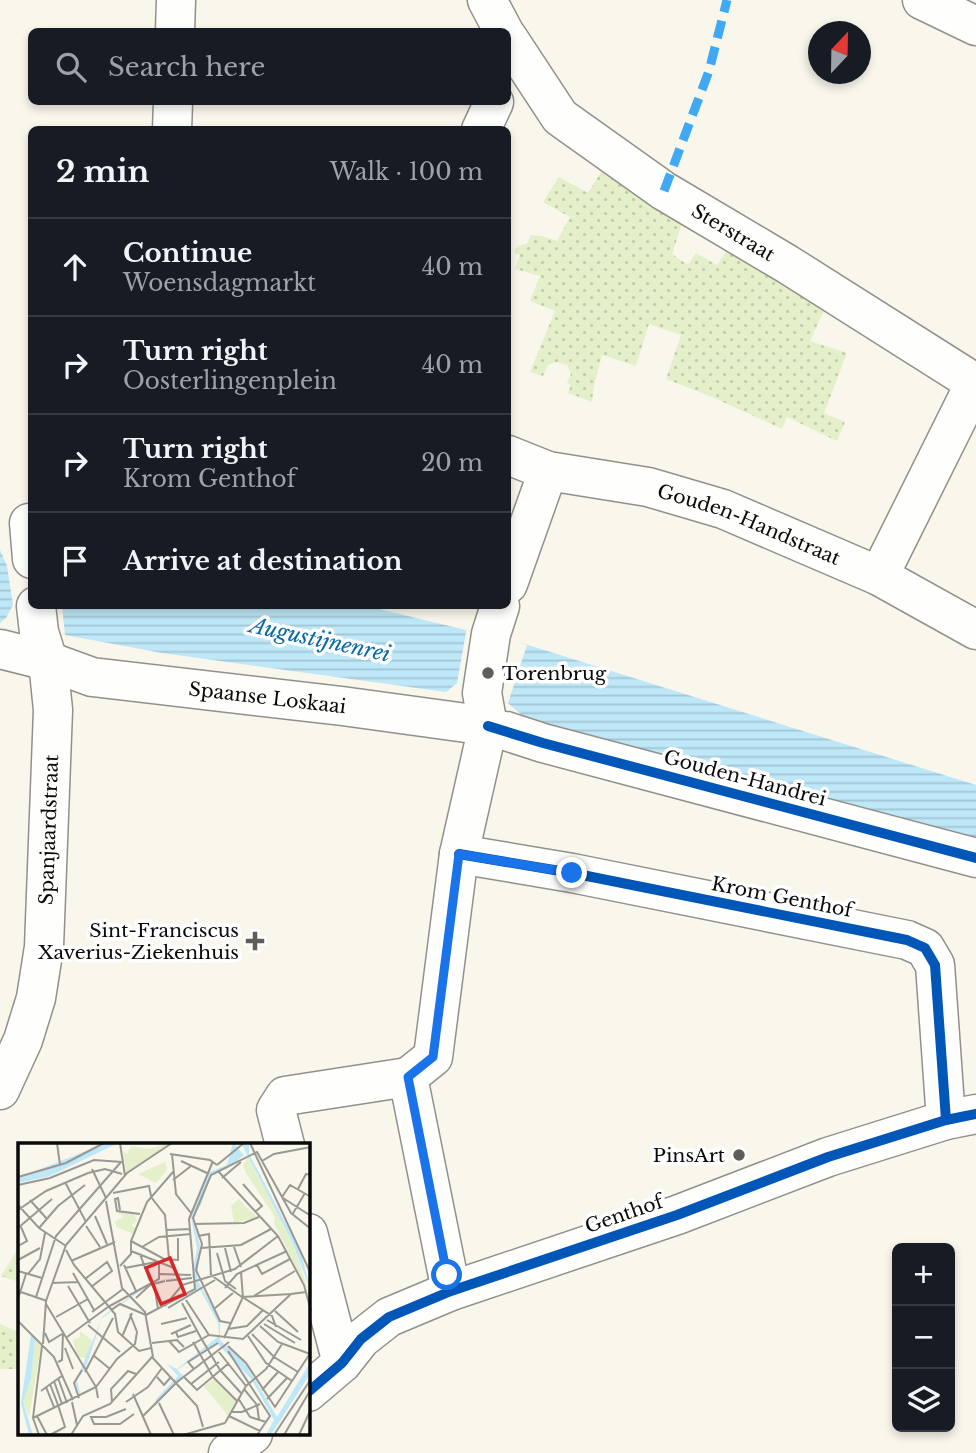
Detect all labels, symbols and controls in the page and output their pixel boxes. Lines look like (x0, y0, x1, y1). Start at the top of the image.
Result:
north arrow (808, 21, 871, 84)
search box (28, 28, 511, 105)
icon: search (52, 48, 90, 86)
text: Search here (108, 51, 265, 83)
text: 2 min (56, 153, 149, 190)
text: Walk · 100 m (330, 158, 483, 186)
street label: Sterstraat (688, 199, 780, 266)
text: Continue (123, 237, 252, 269)
icon: ahead (56, 248, 94, 286)
text: 40 m (422, 253, 483, 281)
text: Woensdagmarkt (123, 269, 316, 297)
text: Turn right (123, 335, 268, 367)
icon: right (56, 346, 94, 384)
text: 40 m (422, 351, 483, 379)
text: Oosterlingenplein (123, 367, 337, 395)
text: Turn right (123, 433, 268, 465)
icon: right (56, 444, 94, 482)
text: 20 m (421, 449, 483, 477)
text: Krom Genthof (123, 465, 296, 493)
street label: Gouden-Handstraat (655, 479, 845, 570)
icon: arrive (56, 542, 94, 580)
text: Arrive at destination (123, 545, 403, 577)
water label: Augustijnenrei (245, 612, 393, 668)
place label: Torenbrug (502, 662, 607, 685)
marker: Torenbrug (480, 665, 496, 681)
street label: Spaanse Loskaai (188, 677, 348, 718)
street label: Gouden-Handrei (661, 745, 829, 811)
street label: Spanjaardstraat (34, 753, 63, 905)
route end (556, 857, 587, 888)
street label: Krom Genthof (710, 872, 856, 922)
place label: Sint-Franciscus Xaverius-Ziekenhuis (38, 919, 239, 964)
marker: Sint-Franciscus Xaverius-Ziekenhuis (245, 931, 265, 951)
inset map (18, 1143, 310, 1436)
place label: PinsArt (653, 1144, 726, 1167)
marker: PinsArt (731, 1147, 747, 1163)
street label: Genthof (582, 1189, 668, 1238)
map controls (892, 1243, 955, 1432)
button: + (892, 1243, 955, 1306)
route start (431, 1259, 462, 1290)
button: − (892, 1306, 955, 1369)
button: layers (892, 1369, 955, 1432)

